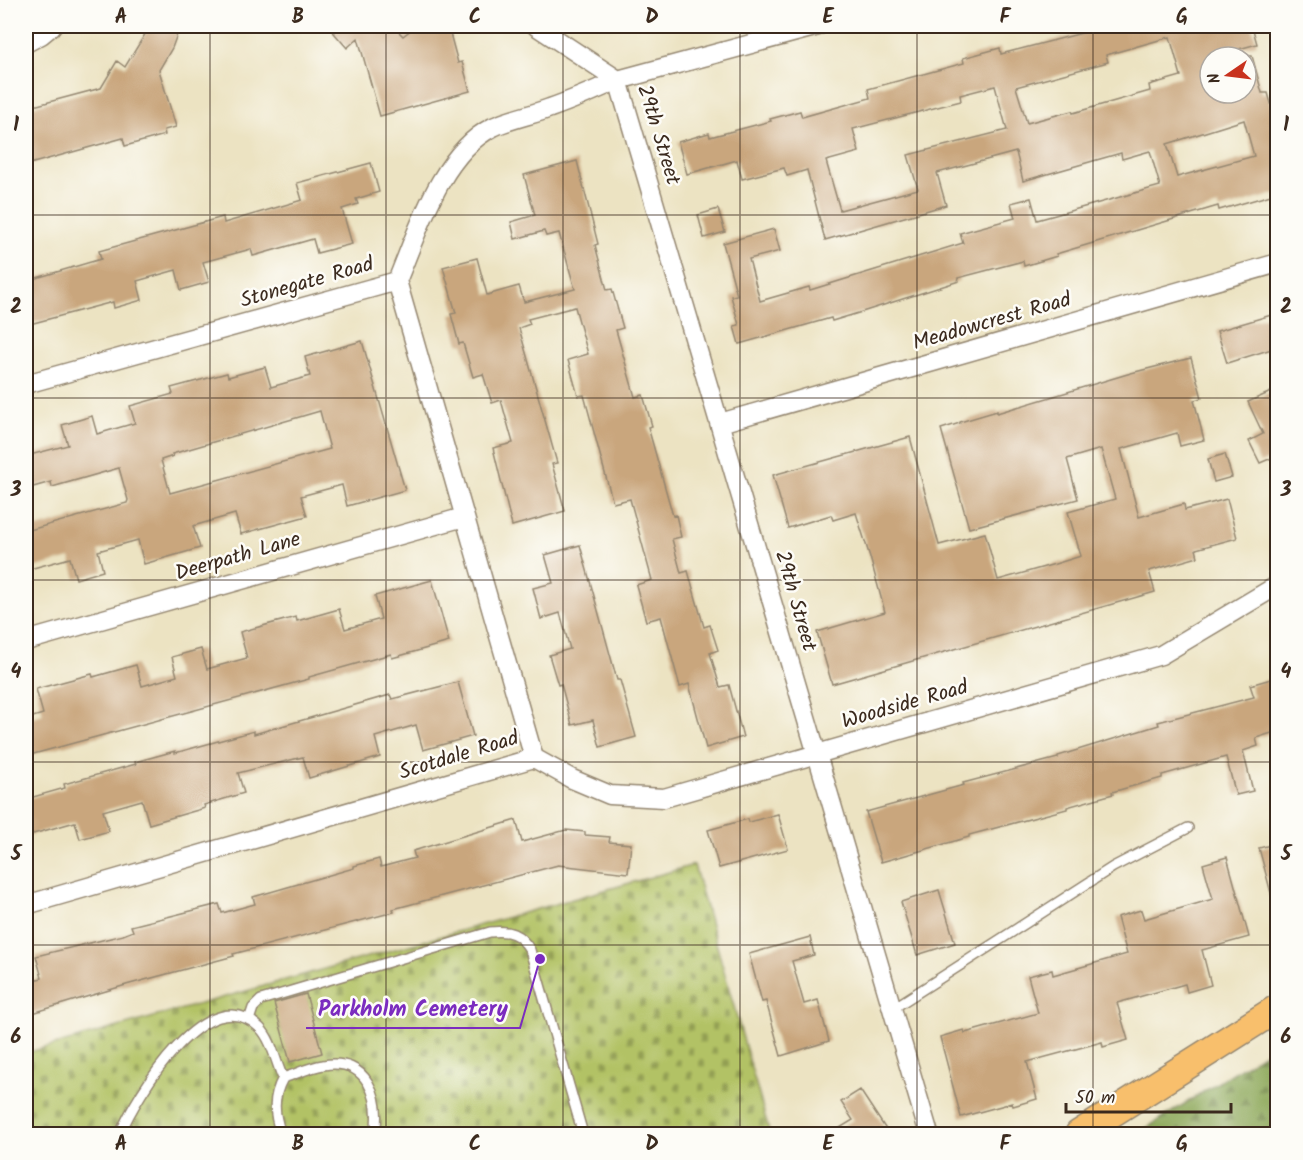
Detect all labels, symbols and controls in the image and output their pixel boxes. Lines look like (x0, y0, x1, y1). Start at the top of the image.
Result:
text: A (115, 2, 127, 34)
text: B (292, 2, 304, 34)
text: C (469, 2, 481, 34)
text: D (645, 2, 659, 34)
text: E (822, 2, 834, 34)
text: F (1000, 2, 1012, 34)
text: G (1176, 2, 1188, 34)
north arrow (1198, 45, 1258, 105)
text: N (1202, 70, 1228, 86)
street label: 29th Street (627, 81, 689, 190)
text: 1 (13, 110, 19, 142)
text: 1 (1283, 110, 1289, 142)
street label: Stonegate Road (236, 248, 378, 318)
street label: Meadowcrest Road (909, 283, 1076, 360)
text: 2 (10, 292, 22, 324)
text: 2 (1280, 292, 1292, 324)
text: 3 (10, 475, 22, 507)
text: 3 (1280, 475, 1292, 507)
street label: Deerpath Lane (171, 523, 305, 591)
street label: 29th Street (765, 547, 825, 656)
text: 4 (11, 657, 22, 689)
text: 4 (1281, 657, 1292, 689)
street label: Woodside Road (838, 671, 973, 739)
street label: Scotdale Road (395, 722, 523, 790)
text: 5 (10, 839, 23, 871)
text: 5 (1280, 839, 1293, 871)
callout: Parkholm Cemetery (306, 988, 520, 1028)
text: Parkholm Cemetery (318, 993, 509, 1028)
text: 6 (11, 1022, 22, 1054)
text: 6 (1281, 1022, 1292, 1054)
scale bar (1066, 1076, 1231, 1114)
text: 50 m (1075, 1084, 1115, 1113)
text: A (115, 1129, 127, 1160)
text: B (292, 1129, 304, 1160)
text: C (469, 1129, 481, 1160)
text: D (645, 1129, 659, 1160)
text: E (822, 1129, 834, 1160)
text: F (1000, 1129, 1012, 1160)
text: G (1176, 1129, 1188, 1160)

